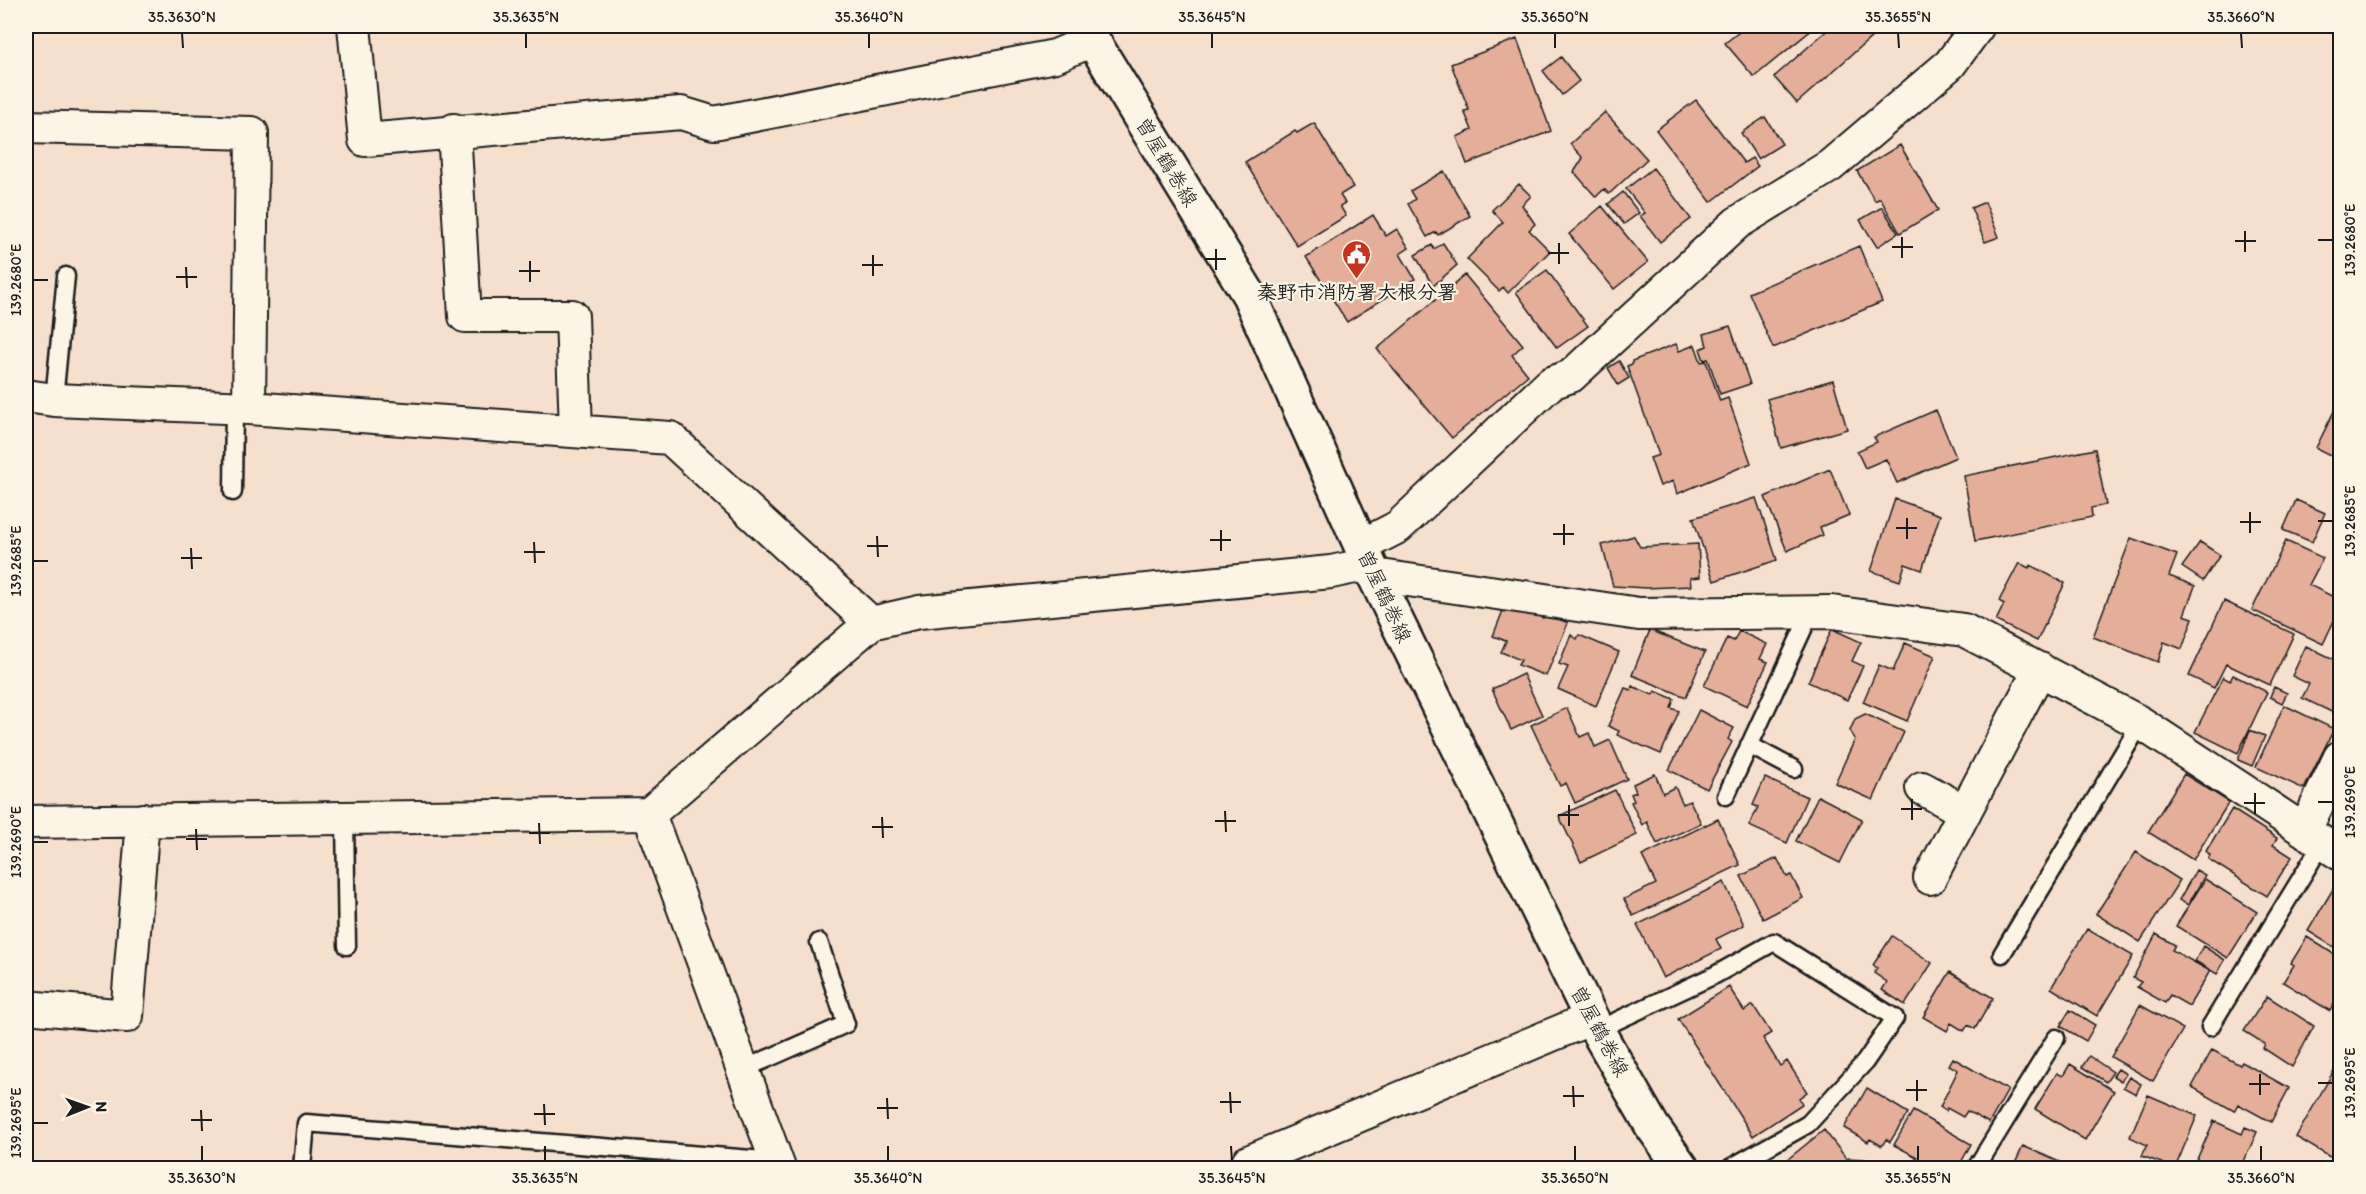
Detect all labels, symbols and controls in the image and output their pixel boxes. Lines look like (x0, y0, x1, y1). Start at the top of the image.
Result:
text: 35.3630°N (148, 8, 216, 26)
text: 35.3635°N (493, 8, 559, 26)
text: 35.3640°N (835, 8, 903, 26)
text: 35.3645°N (1178, 8, 1246, 26)
text: 35.3650°N (1521, 8, 1589, 26)
text: 35.3655°N (1865, 8, 1931, 26)
text: 35.3660°N (2207, 8, 2275, 26)
street label: 曽屋鶴巻線 (1131, 113, 1203, 211)
text: 139.2680°E (2341, 204, 2359, 276)
public building icon: 秦野市消防署大根分署 (1341, 238, 1373, 280)
text: 139.2680°E (7, 244, 25, 316)
place label: 秦野市消防署大根分署 (1257, 280, 1457, 304)
text: 139.2685°E (2341, 485, 2359, 557)
text: 139.2685°E (7, 525, 25, 597)
street label: 曽屋鶴巻線 (1353, 546, 1417, 646)
text: 139.2690°E (2341, 766, 2359, 838)
text: 139.2690°E (7, 806, 25, 878)
street label: 曽屋鶴巻線 (1566, 981, 1634, 1081)
text: 139.2695°E (2341, 1048, 2359, 1118)
north arrow (57, 1077, 117, 1137)
text: 139.2695°E (7, 1088, 25, 1158)
text: N (92, 1101, 111, 1112)
text: 35.3630°N (168, 1169, 236, 1187)
text: 35.3635°N (512, 1169, 578, 1187)
text: 35.3640°N (854, 1169, 922, 1187)
text: 35.3645°N (1198, 1169, 1266, 1187)
text: 35.3650°N (1541, 1169, 1609, 1187)
text: 35.3655°N (1885, 1169, 1951, 1187)
text: 35.3660°N (2227, 1169, 2295, 1187)

